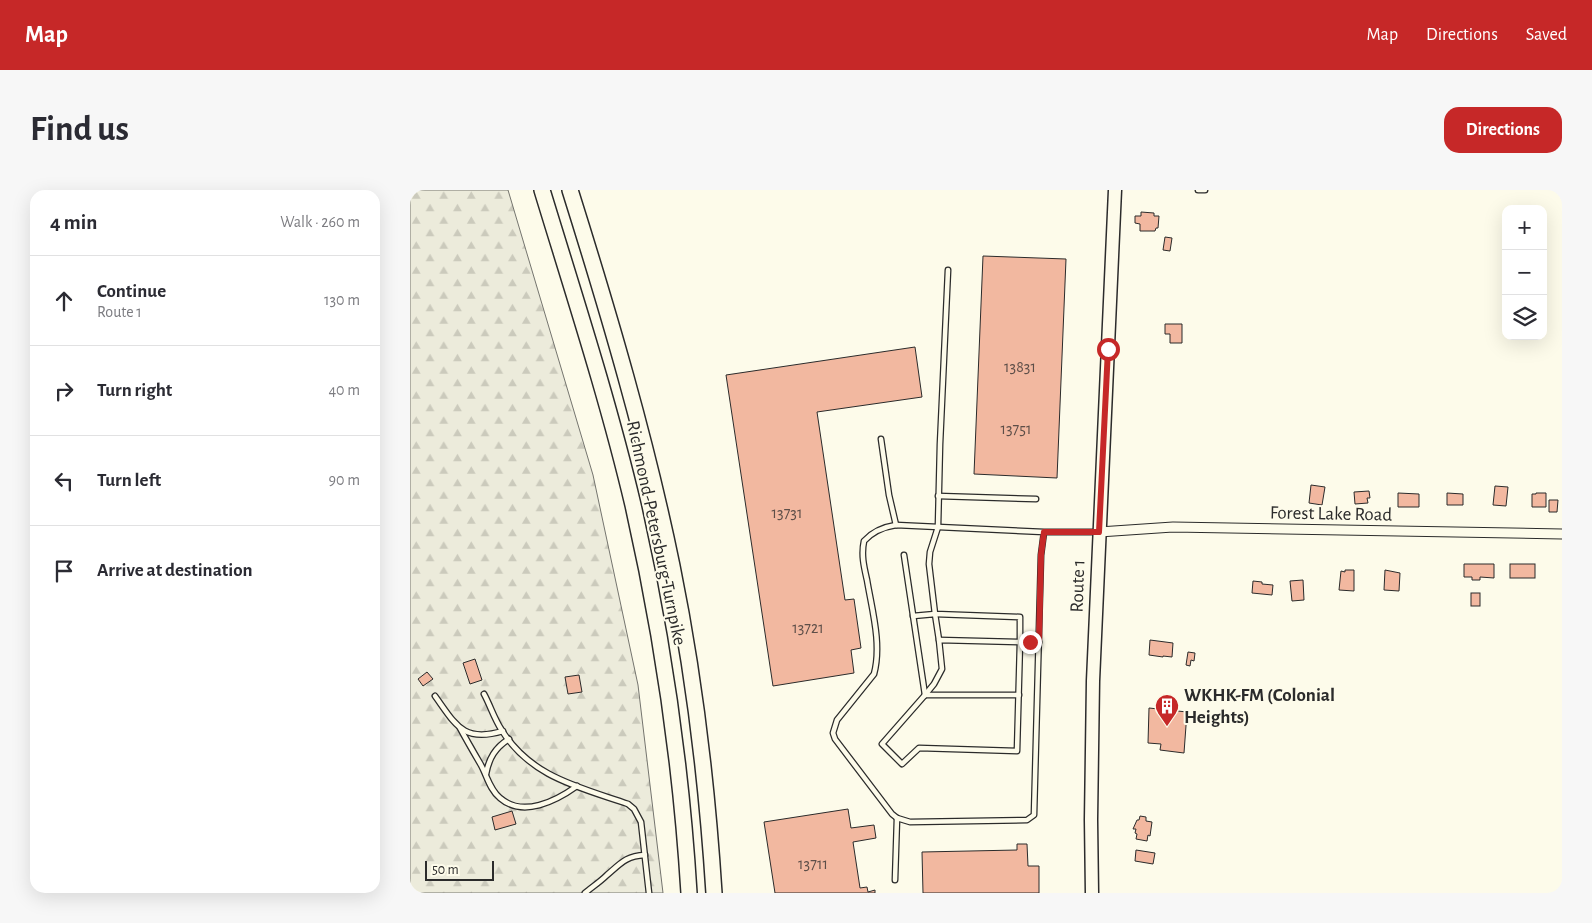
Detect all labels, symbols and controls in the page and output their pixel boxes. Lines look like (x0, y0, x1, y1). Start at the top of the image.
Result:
text: Map (25, 23, 68, 47)
text: Map (1367, 26, 1398, 44)
text: Directions (1426, 26, 1498, 44)
text: Saved (1526, 26, 1567, 44)
button: Directions (1444, 107, 1562, 153)
text: Find us (30, 112, 129, 147)
map controls (1502, 205, 1547, 340)
button: + (1502, 205, 1547, 250)
text: 4 min (50, 212, 97, 233)
text: Walk · 260 m (280, 214, 360, 230)
button: − (1502, 250, 1547, 295)
text: Continue (97, 282, 166, 301)
icon: ahead (50, 287, 78, 315)
text: 130 m (324, 292, 360, 308)
button: layers (1502, 295, 1547, 340)
text: Route 1 (97, 304, 142, 320)
route start (1097, 338, 1120, 361)
house number: 13831 (1004, 359, 1036, 375)
icon: right (50, 377, 78, 405)
text: Turn right (97, 381, 172, 400)
text: 40 m (328, 382, 360, 398)
street label: Richmond-Petersburg Turnpike (623, 419, 689, 647)
house number: 13751 (1001, 421, 1031, 437)
icon: left (50, 467, 78, 495)
text: Turn left (97, 471, 161, 490)
text: 90 m (329, 472, 360, 488)
street label: Forest Lake Road (1270, 503, 1393, 525)
house number: 13731 (772, 505, 802, 521)
icon: arrive (50, 557, 78, 585)
street label: Route 1 (1068, 559, 1088, 613)
text: Arrive at destination (97, 561, 253, 580)
house number: 13721 (792, 620, 824, 636)
route end (1019, 631, 1042, 654)
place label: WKHK-FM (Colonial Heights) (1184, 686, 1335, 727)
building icon: WKHK-FM (Colonial Heights) (1154, 693, 1180, 727)
house number: 13711 (798, 856, 828, 872)
scale bar (425, 858, 494, 881)
text: 50 m (432, 863, 459, 877)

